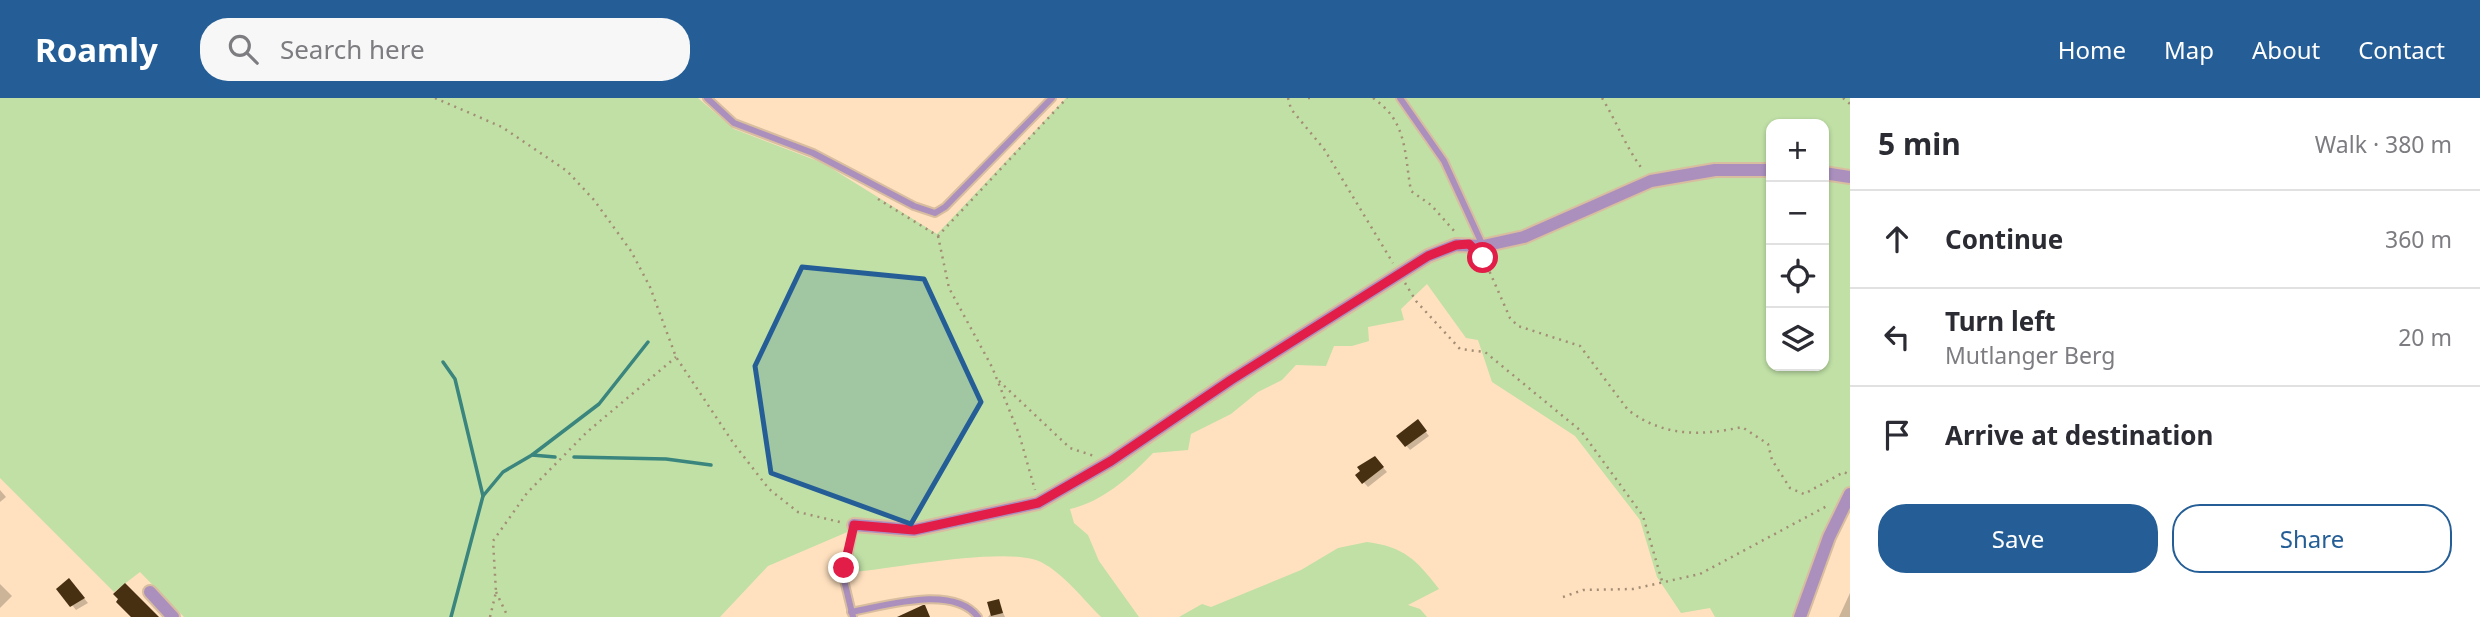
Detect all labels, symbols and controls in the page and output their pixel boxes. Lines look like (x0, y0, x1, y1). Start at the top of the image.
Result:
search box (200, 18, 690, 81)
text: Roamly (35, 27, 158, 72)
icon: search (224, 30, 262, 68)
text: Search here (280, 31, 425, 67)
text: Home (2058, 33, 2126, 66)
text: Map (2164, 33, 2214, 66)
text: About (2252, 33, 2320, 66)
text: Contact (2358, 33, 2445, 66)
map controls (1766, 119, 1829, 371)
button: + (1766, 119, 1829, 182)
text: 5 min (1878, 123, 1961, 164)
text: Walk · 380 m (2315, 128, 2452, 160)
button: − (1766, 182, 1829, 245)
icon: ahead (1878, 220, 1916, 258)
text: Continue (1945, 221, 2063, 257)
text: 360 m (2385, 223, 2452, 255)
route start (1467, 242, 1498, 273)
button: locate (1766, 245, 1829, 308)
text: Turn left (1945, 303, 2056, 339)
button: layers (1766, 308, 1829, 371)
icon: left (1878, 318, 1916, 356)
text: 20 m (2398, 321, 2452, 353)
text: Mutlanger Berg (1945, 339, 2115, 371)
icon: arrive (1878, 416, 1916, 454)
text: Arrive at destination (1945, 417, 2214, 453)
button: Save (1878, 504, 2158, 573)
button: Share (2172, 504, 2452, 573)
route end (828, 552, 859, 583)

